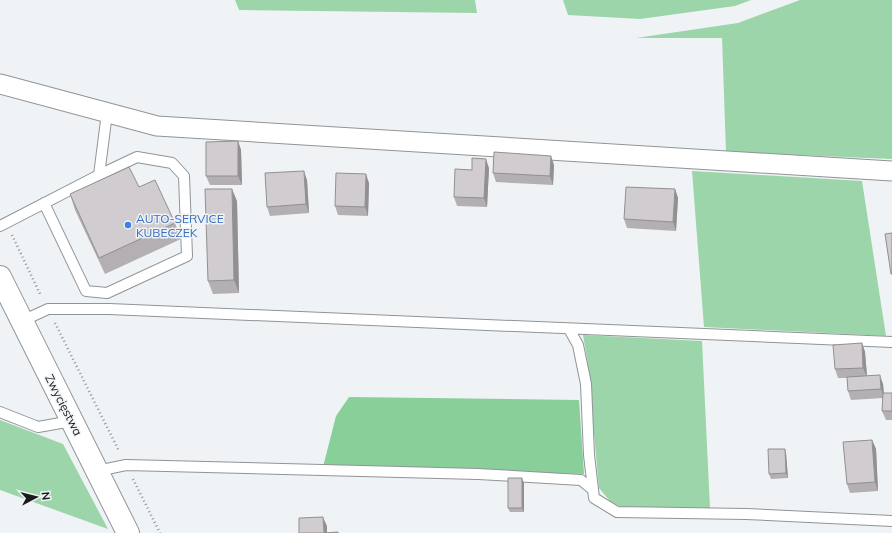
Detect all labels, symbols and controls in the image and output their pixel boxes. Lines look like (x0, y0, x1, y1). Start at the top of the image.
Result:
place label: AUTO-SERVICE KUBECZEK (136, 211, 224, 240)
marker: AUTO-SERVICE KUBECZEK (123, 220, 133, 230)
street label: Zwycięstwa (42, 372, 86, 438)
north arrow (16, 477, 56, 517)
text: N (38, 491, 53, 501)

